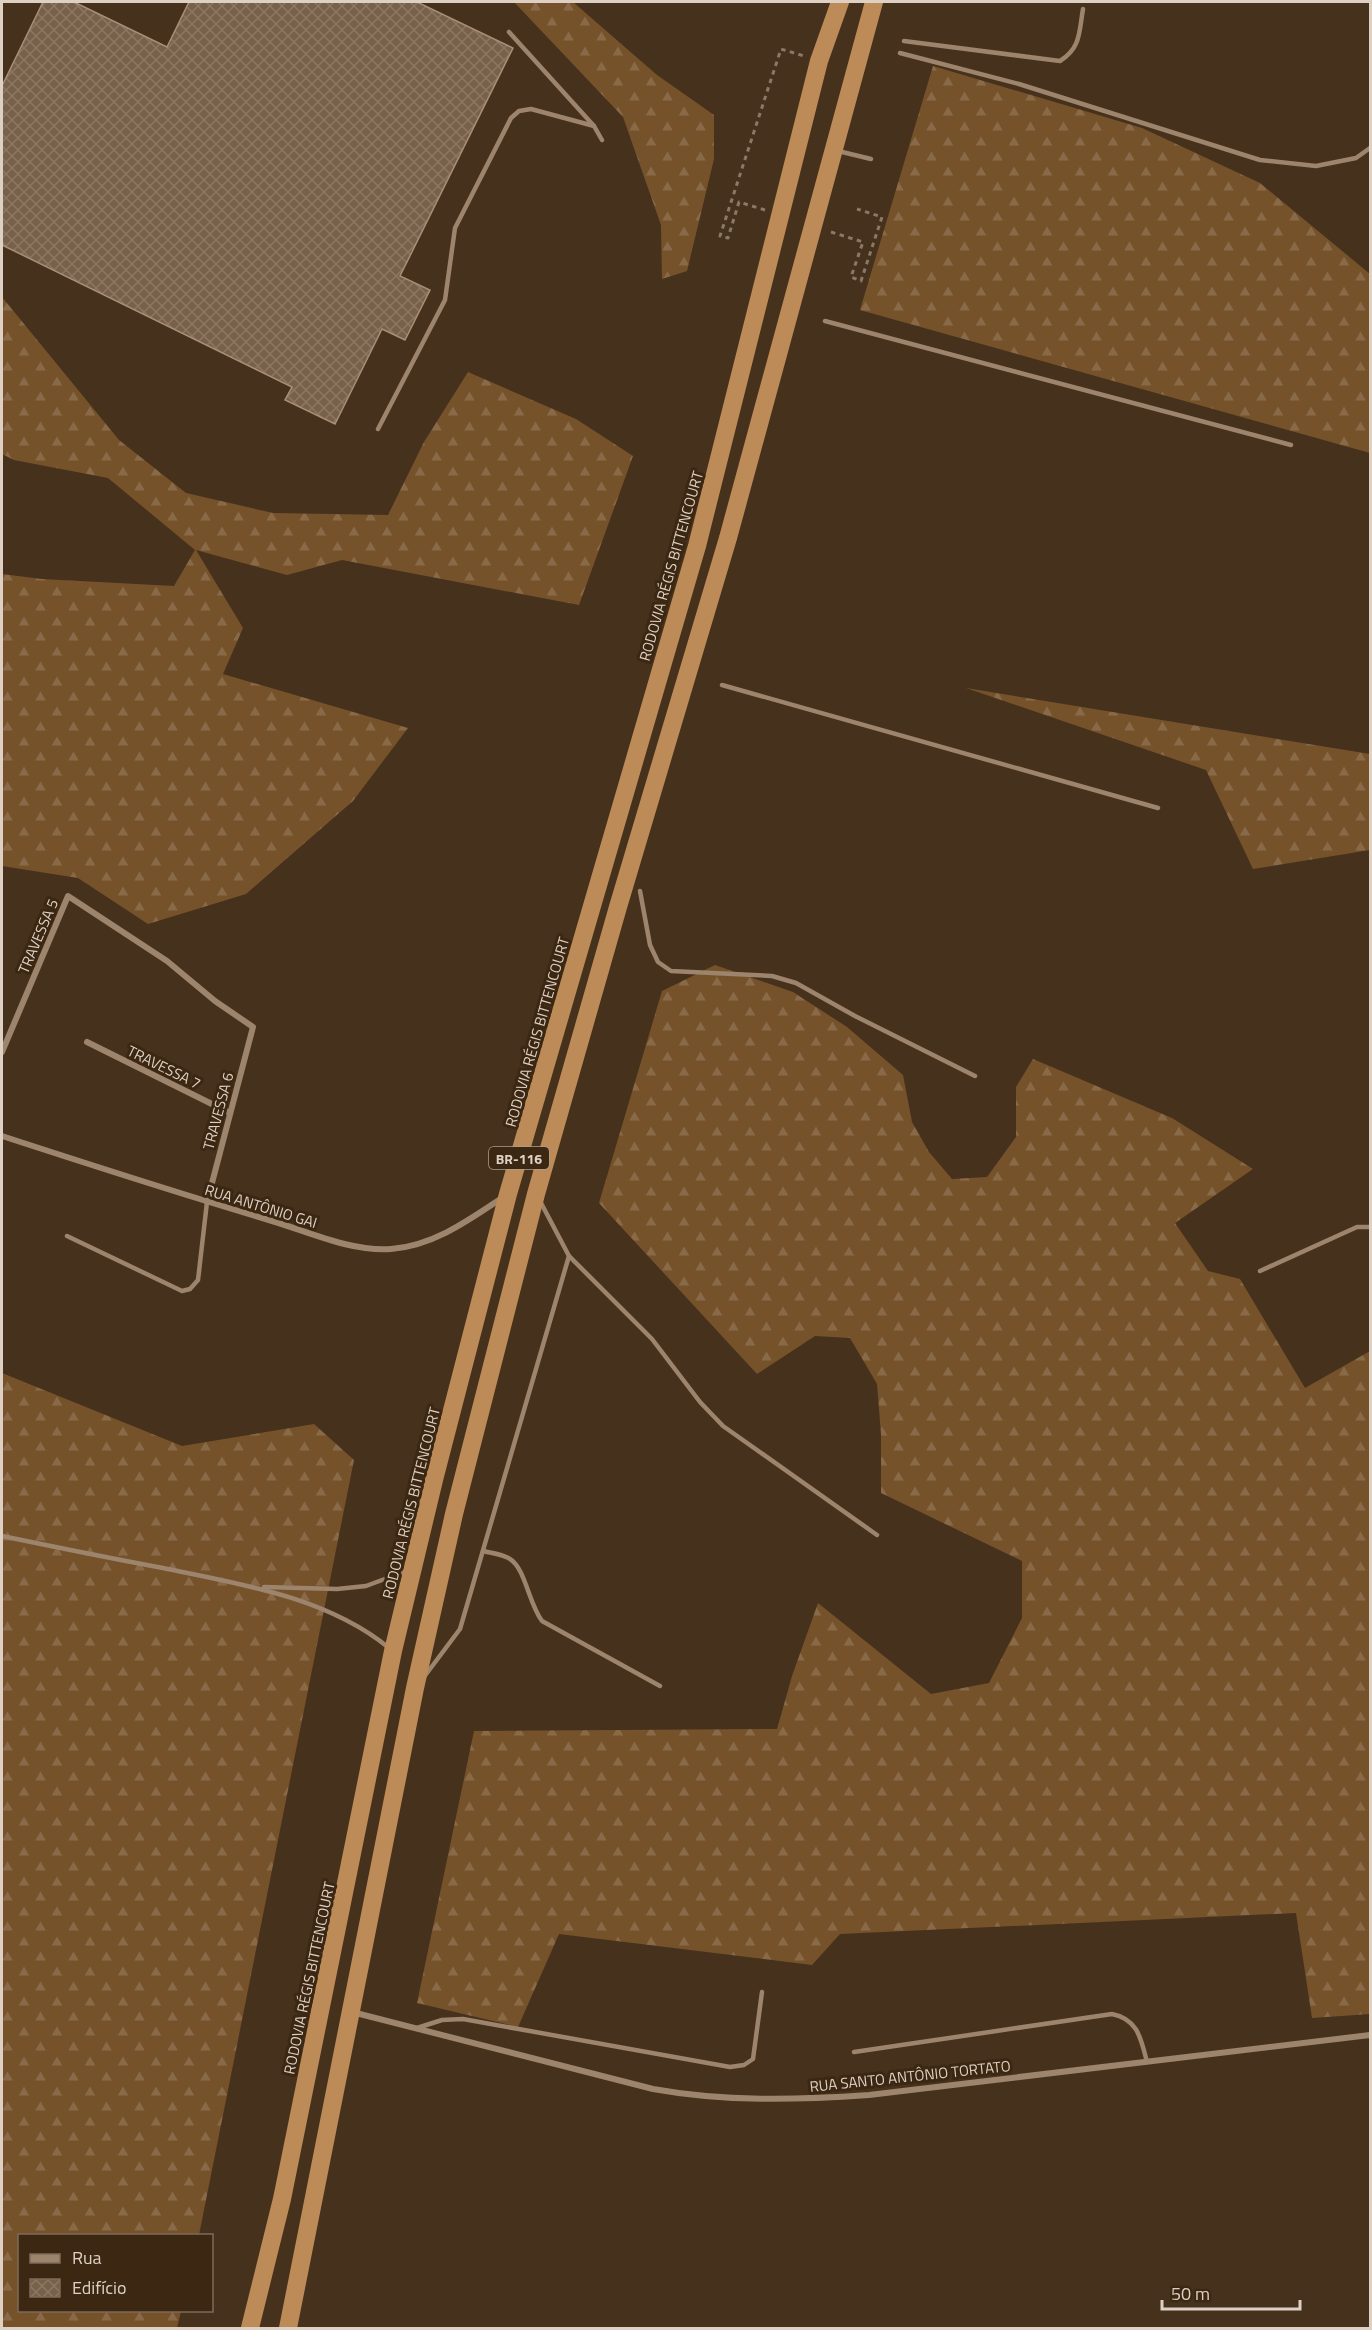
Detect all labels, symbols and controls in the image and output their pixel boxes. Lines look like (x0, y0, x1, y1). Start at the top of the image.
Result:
street label: RODOVIA RÉGIS BITTENCOURT (633, 468, 709, 664)
street label: TRAVESSA 5 (12, 895, 64, 977)
street label: RODOVIA RÉGIS BITTENCOURT (499, 934, 575, 1130)
street label: TRAVESSA 7 (123, 1039, 205, 1095)
street label: TRAVESSA 6 (197, 1070, 239, 1152)
road number: BR-116 (489, 1147, 549, 1169)
street label: RUA ANTÔNIO GAI (202, 1178, 320, 1234)
street label: RODOVIA RÉGIS BITTENCOURT (376, 1405, 446, 1601)
street label: RODOVIA RÉGIS BITTENCOURT (277, 1879, 341, 2077)
street label: RUA SANTO ANTÔNIO TORTATO (808, 2054, 1012, 2098)
legend (18, 2234, 213, 2312)
text: Rua (72, 2244, 102, 2271)
scale bar (1162, 2273, 1300, 2311)
text: Edifício (72, 2274, 126, 2301)
text: 50 m (1171, 2280, 1210, 2307)

